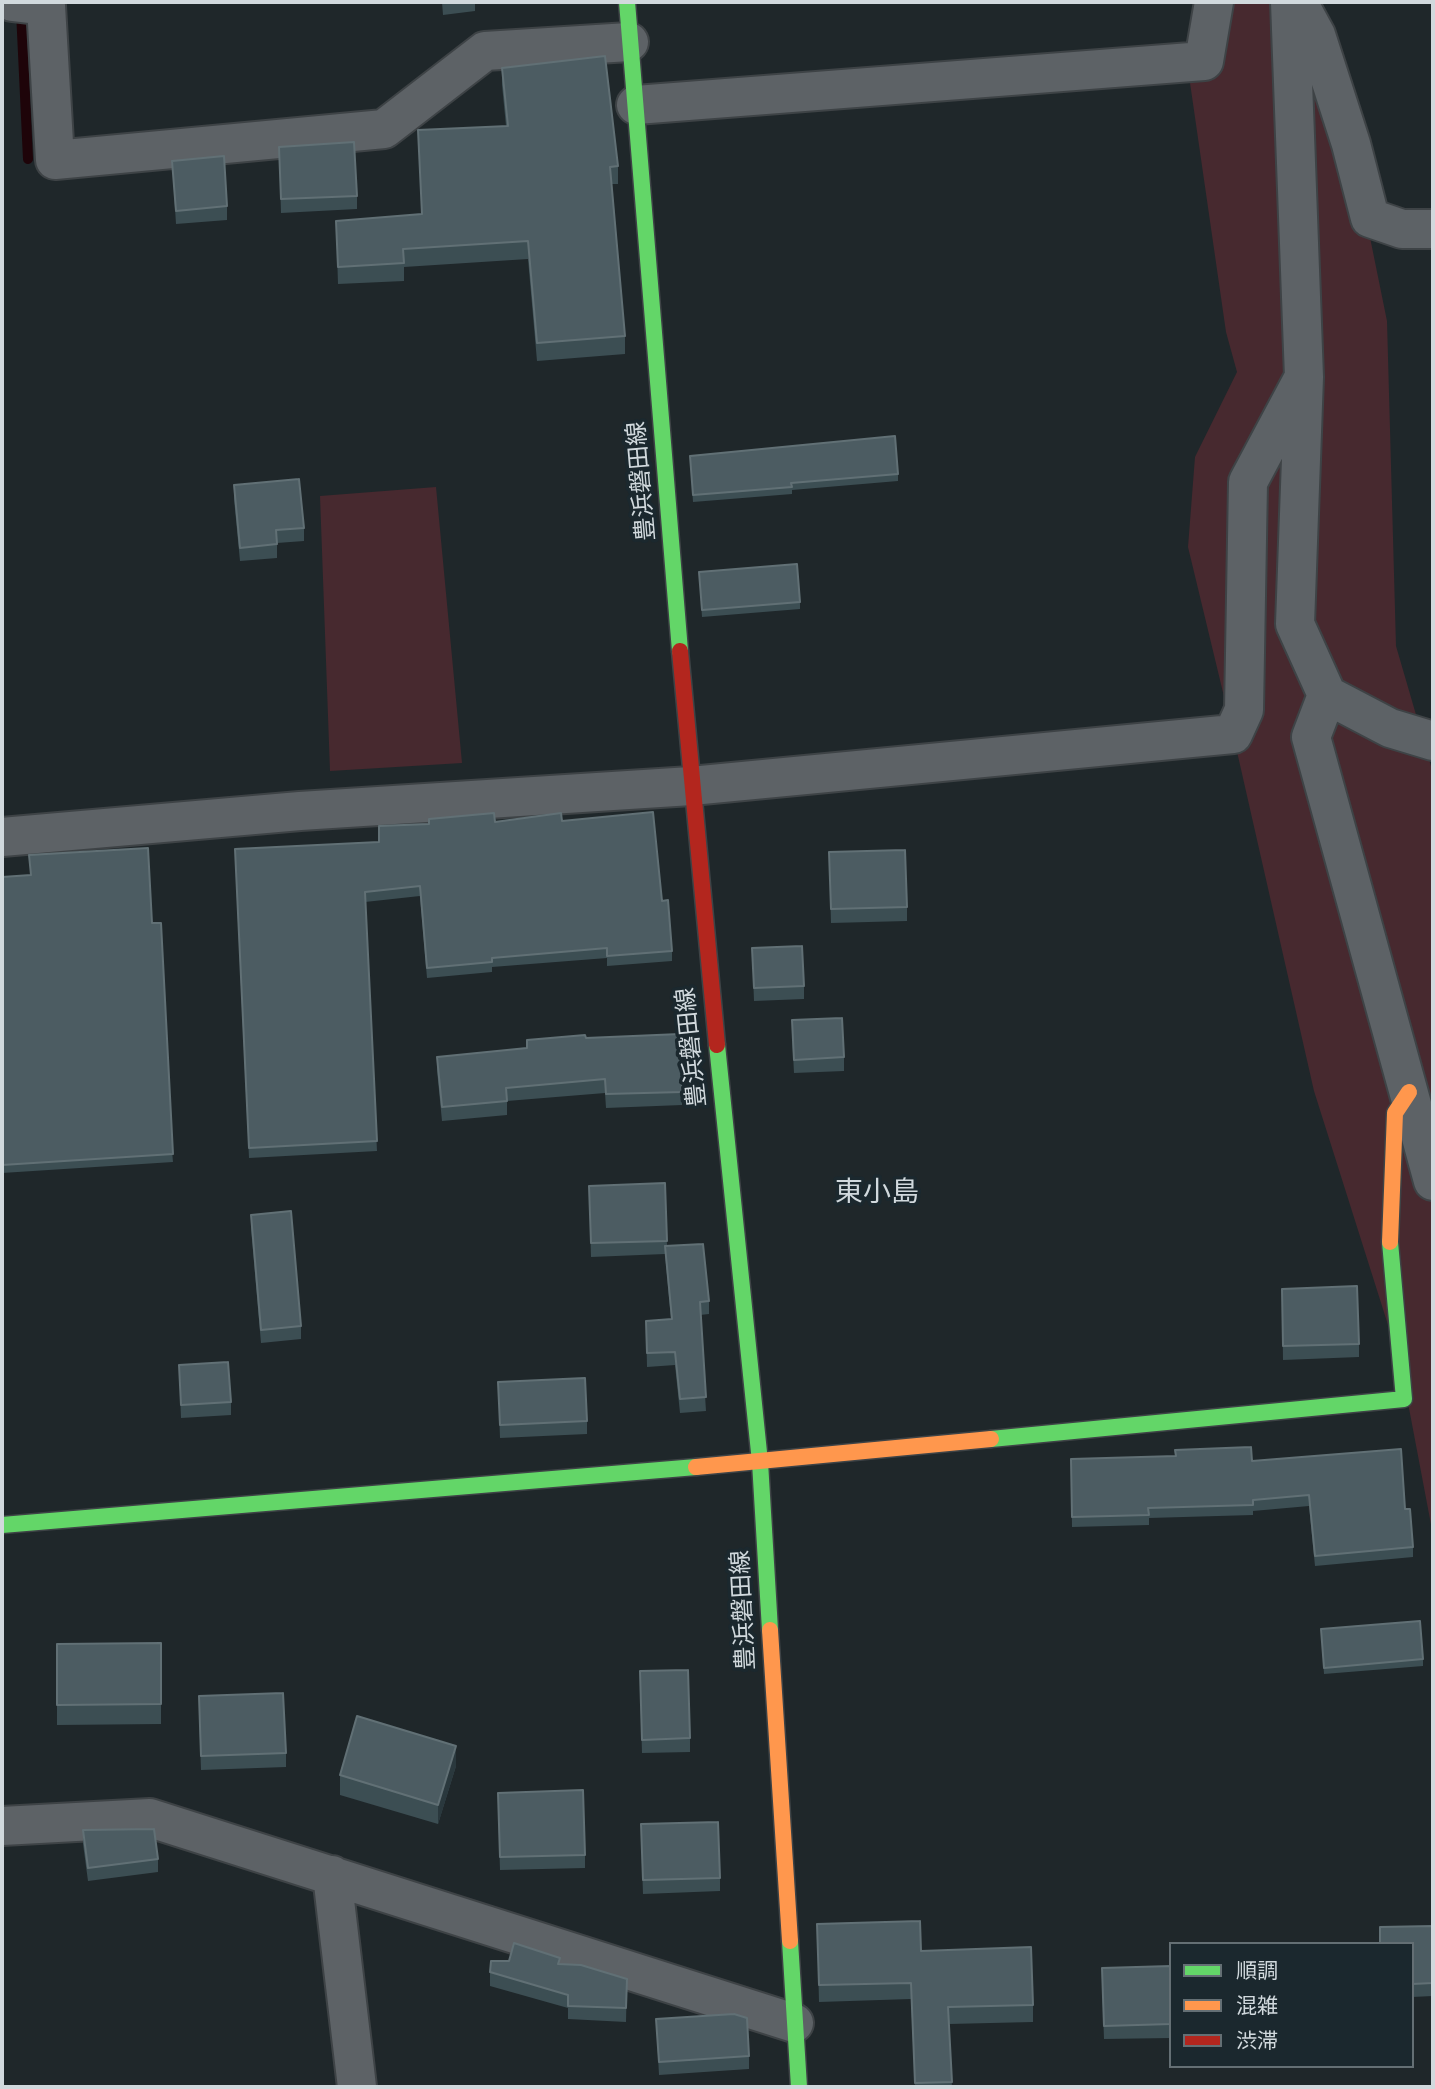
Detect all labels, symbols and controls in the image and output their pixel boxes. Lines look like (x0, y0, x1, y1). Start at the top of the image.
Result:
street label: 豊浜磐田線 (624, 420, 664, 542)
street label: 豊浜磐田線 (673, 986, 715, 1108)
district label: 東小島 (835, 1179, 919, 1213)
street label: 豊浜磐田線 (728, 1549, 764, 1671)
legend (1169, 1942, 1414, 2068)
text: 順調 (1236, 1956, 1278, 1988)
text: 混雑 (1236, 1991, 1278, 2023)
text: 渋滞 (1236, 2026, 1278, 2058)

